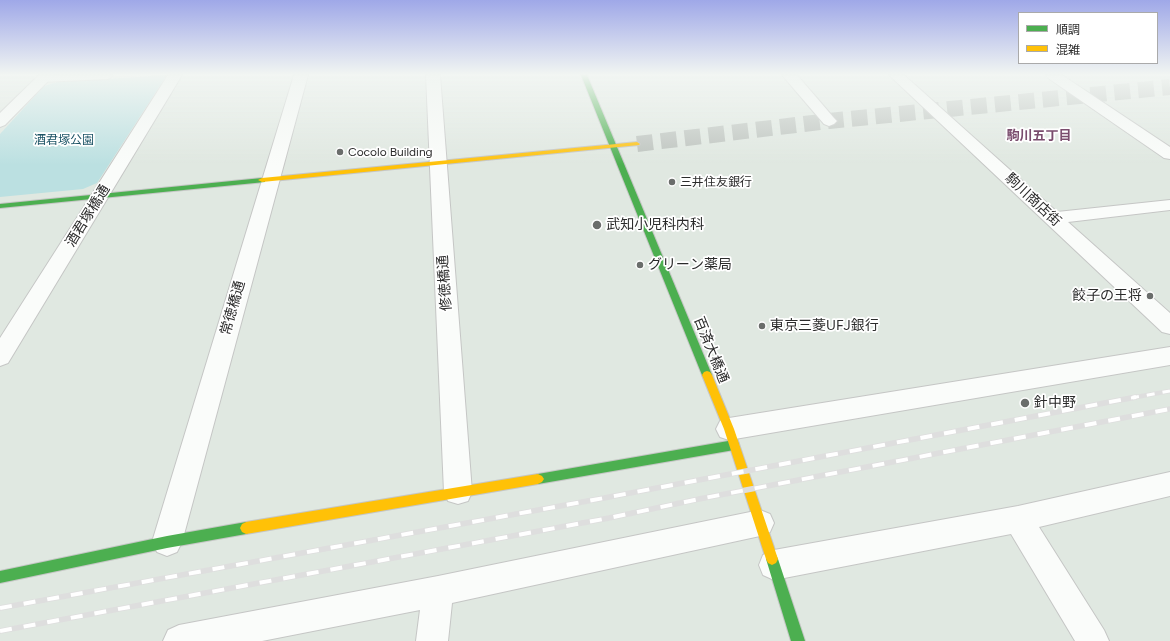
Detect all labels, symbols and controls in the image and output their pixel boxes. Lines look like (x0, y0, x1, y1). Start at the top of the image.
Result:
legend (1018, 12, 1158, 64)
text: 順調 (1056, 23, 1080, 37)
text: 混雑 (1056, 43, 1080, 57)
district label: 駒川五丁目 (1007, 128, 1071, 144)
park label: 酒君塚公園 (34, 133, 94, 147)
place label: Cocolo Building (348, 145, 433, 159)
marker: Cocolo Building (335, 147, 345, 157)
street label: 駒川商店街 (1002, 170, 1064, 230)
place label: 三井住友銀行 (680, 175, 752, 189)
marker: 三井住友銀行 (667, 177, 677, 187)
street label: 酒君塚橋通 (62, 182, 114, 250)
place label: 武知小児科内科 (606, 217, 704, 233)
marker: 武知小児科内科 (591, 219, 603, 231)
street label: 修徳橋通 (435, 254, 455, 312)
place label: グリーン薬局 (648, 257, 732, 273)
marker: グリーン薬局 (635, 260, 645, 270)
street label: 常徳橋通 (217, 279, 249, 337)
place label: 餃子の王将 (1072, 288, 1142, 304)
marker: 餃子の王将 (1145, 291, 1155, 301)
street label: 百済大橋通 (690, 314, 732, 386)
place label: 東京三菱UFJ銀行 (770, 318, 879, 334)
marker: 東京三菱UFJ銀行 (757, 321, 767, 331)
place label: 針中野 (1034, 395, 1076, 411)
marker: 針中野 (1019, 397, 1031, 409)

